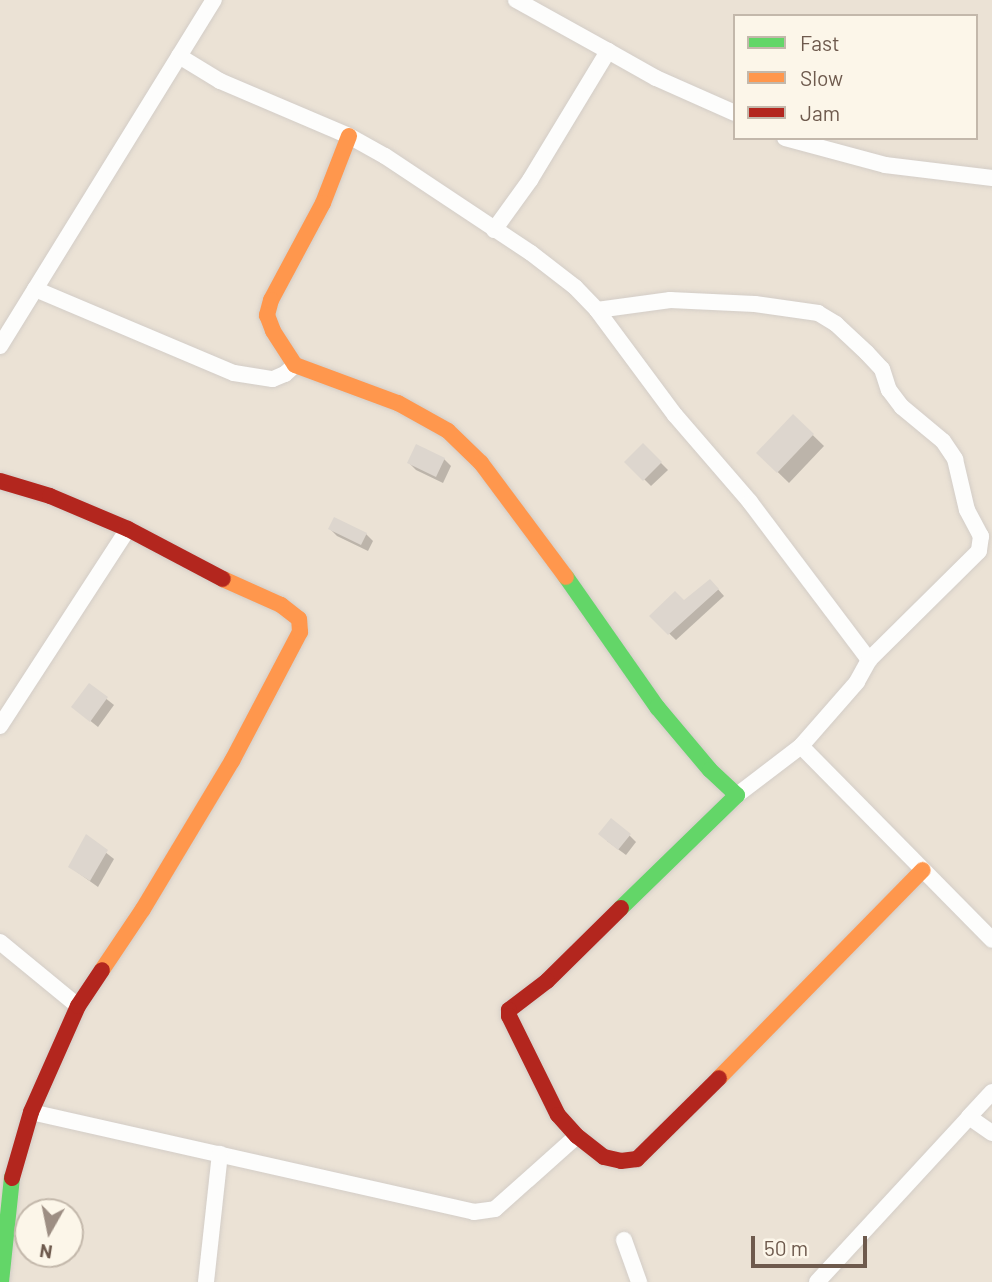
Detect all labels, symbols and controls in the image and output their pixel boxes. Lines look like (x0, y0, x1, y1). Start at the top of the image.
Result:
legend (733, 14, 978, 140)
text: Fast (800, 30, 840, 55)
text: Slow (800, 65, 843, 90)
text: Jam (800, 100, 840, 125)
north arrow (14, 1198, 84, 1268)
scale bar (754, 1222, 870, 1266)
text: 50 m (764, 1235, 808, 1260)
text: N (38, 1240, 54, 1265)

